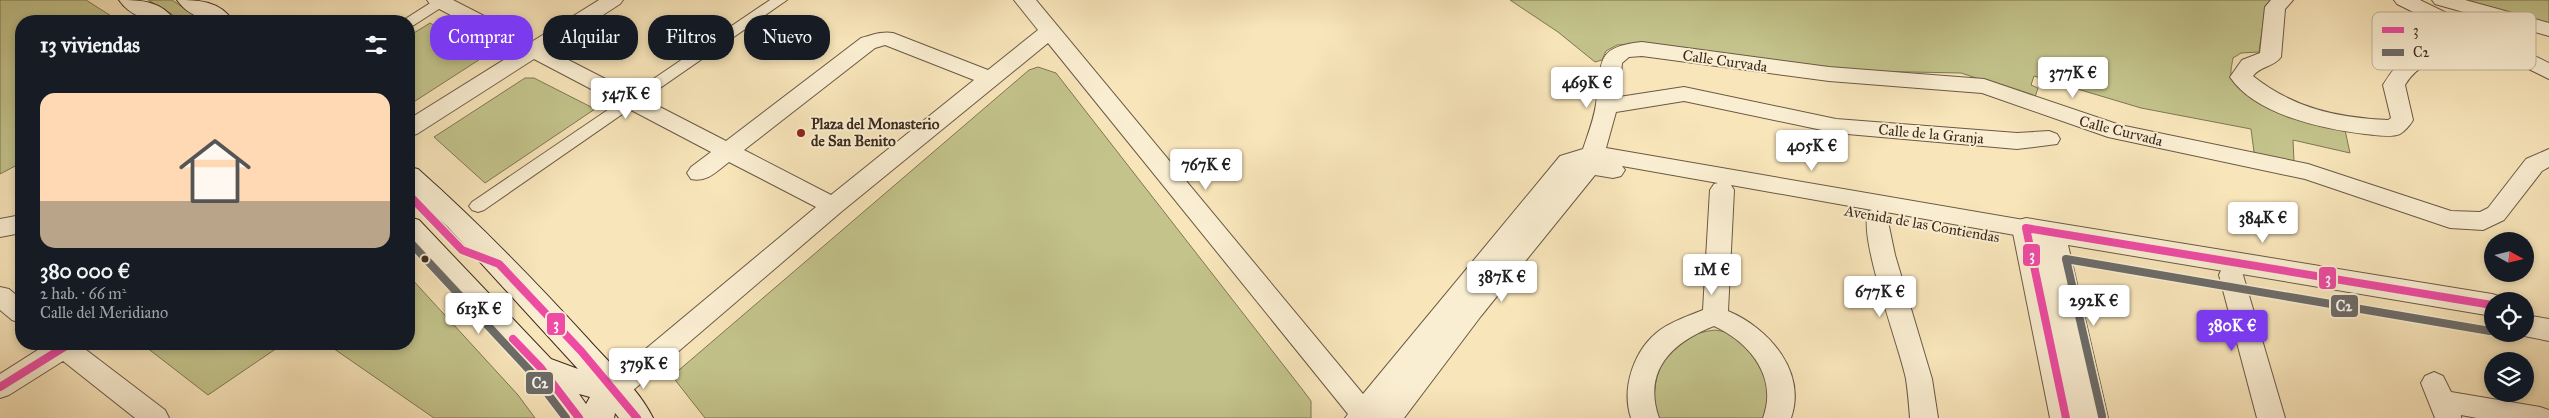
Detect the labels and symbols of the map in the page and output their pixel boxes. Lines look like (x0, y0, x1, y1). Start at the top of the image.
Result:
legend (2372, 12, 2536, 70)
text: 3 (2413, 22, 2419, 39)
text: C2 (2413, 44, 2430, 61)
street label: Calle Curvada (1681, 46, 1769, 76)
pin: 377K € (2032, 56, 2114, 99)
pin: 469K € (1546, 66, 1628, 109)
pin: 547K € (585, 78, 667, 120)
street label: Calle Curvada (2077, 112, 2165, 150)
place label: Plaza del Monasterio de San Benito (811, 115, 940, 150)
street label: Calle de la Granja (1878, 120, 1985, 148)
marker: Plaza del Monasterio de San Benito (795, 127, 807, 139)
pin: 405K € (1771, 130, 1853, 172)
pin: 767K € (1165, 148, 1247, 191)
street label: Avenida de las Contiendas (1842, 201, 2001, 247)
pin: 384K € (2222, 202, 2304, 244)
north arrow (2484, 232, 2534, 282)
line badge: 3 (2022, 243, 2041, 267)
text: 3 (2029, 247, 2035, 265)
unlabelled marker (420, 254, 430, 264)
pin: 1M € (1682, 254, 1742, 296)
pin: 387K € (1461, 260, 1543, 303)
line badge: 3 (2318, 266, 2337, 290)
text: 3 (2325, 270, 2331, 288)
pin: 677K € (1839, 276, 1921, 318)
pin: 292K € (2053, 284, 2135, 327)
pin: 613K € (438, 292, 520, 335)
line badge: C2 (2330, 294, 2359, 318)
text: C2 (2336, 298, 2353, 315)
pin: 380K € (2191, 310, 2273, 352)
line badge: 3 (546, 312, 566, 336)
text: 3 (553, 316, 559, 334)
pin: 379K € (603, 348, 685, 390)
line badge: C2 (525, 371, 554, 395)
text: C2 (532, 375, 549, 392)

